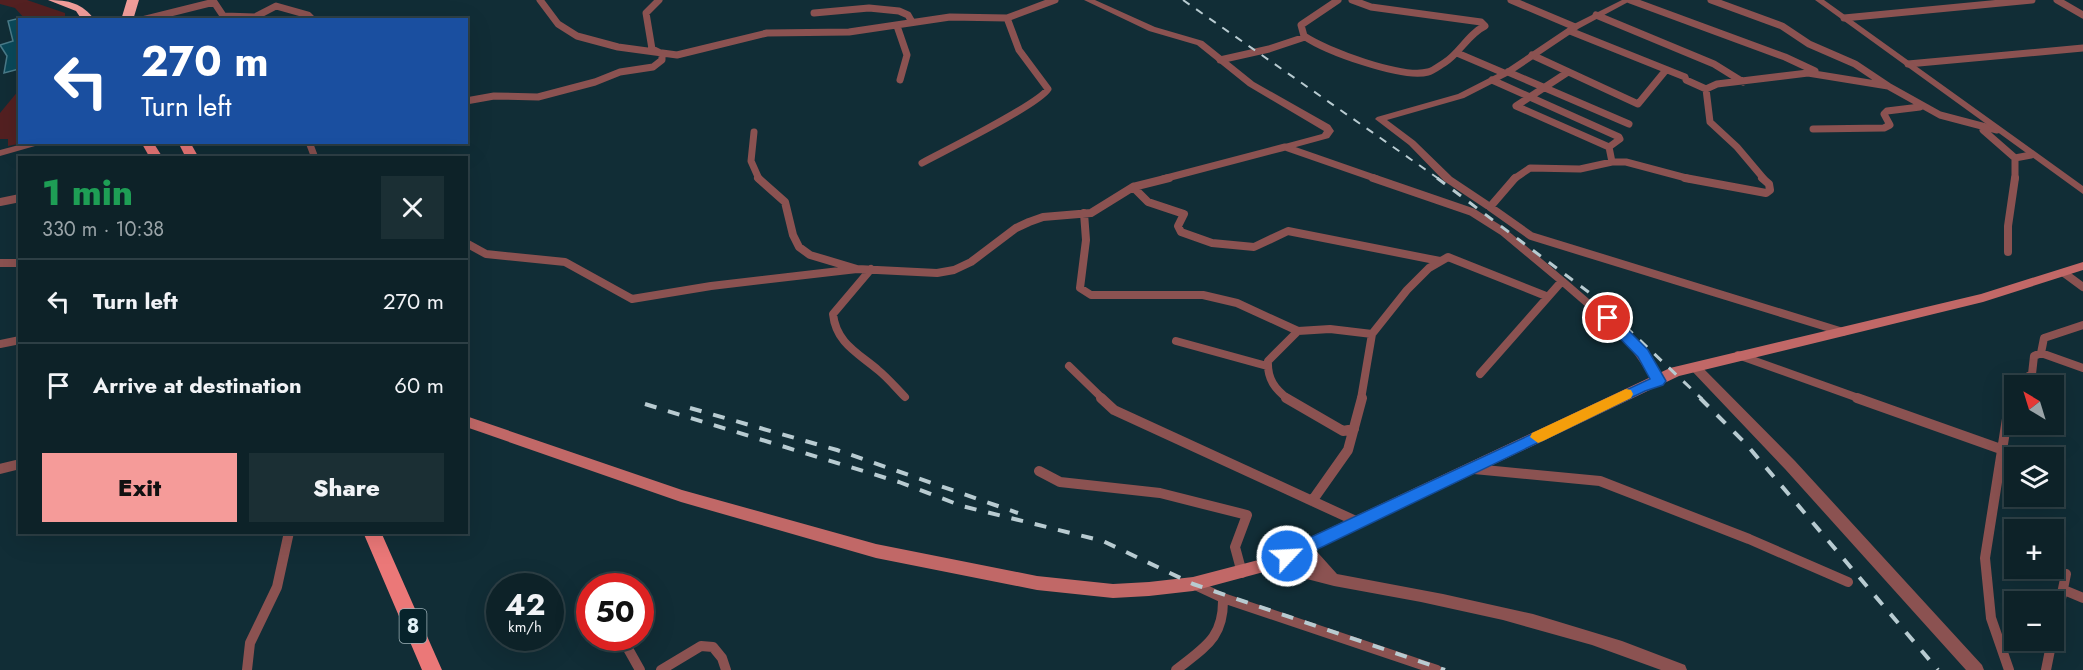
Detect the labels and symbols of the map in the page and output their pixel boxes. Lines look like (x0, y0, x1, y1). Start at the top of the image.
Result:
pin (1582, 292, 1633, 343)
north arrow (2004, 375, 2064, 435)
position arrow (1255, 524, 1319, 588)
speed limit sign: 50 (576, 573, 654, 651)
road number: 8 (400, 609, 426, 643)

